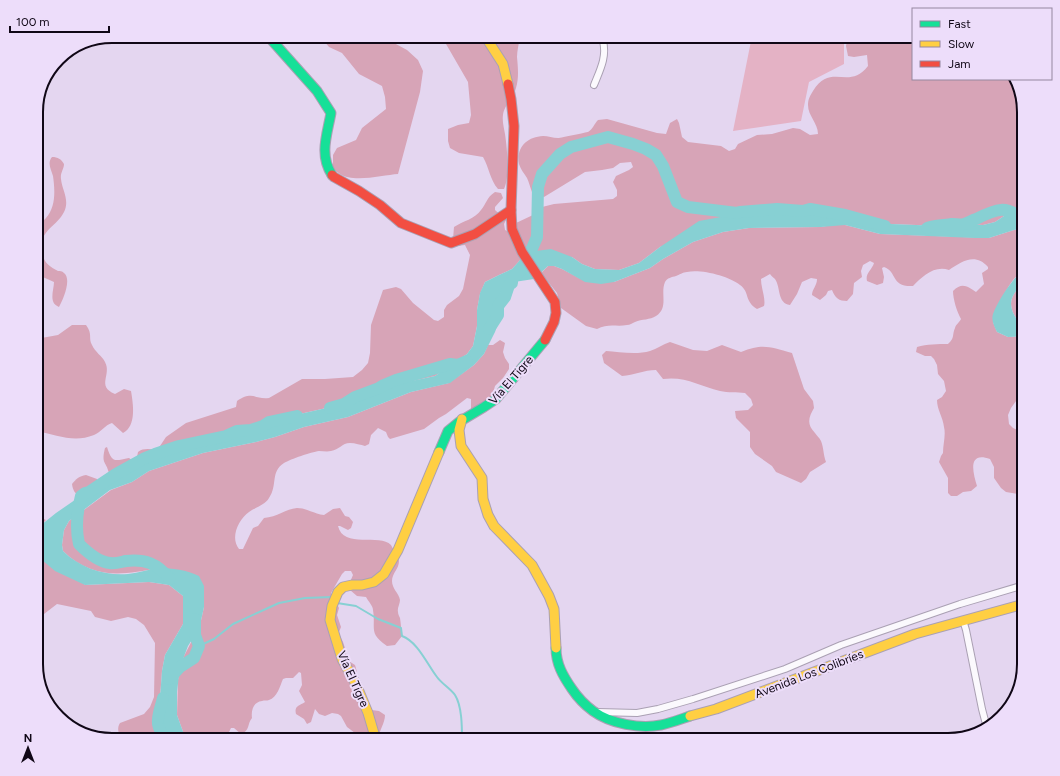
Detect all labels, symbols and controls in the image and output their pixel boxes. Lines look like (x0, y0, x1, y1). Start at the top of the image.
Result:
scale bar (10, 8, 109, 34)
legend (912, 8, 1052, 80)
text: 100 m (16, 15, 50, 29)
text: Fast (948, 17, 971, 31)
text: Slow (948, 37, 975, 51)
text: Jam (948, 57, 971, 71)
street label: Vía El Tigre (486, 352, 536, 407)
street label: Avenida Los Colibríes (753, 647, 866, 701)
street label: Vía El Tigre (334, 649, 372, 710)
north arrow (8, 728, 48, 768)
text: N (24, 732, 32, 745)

